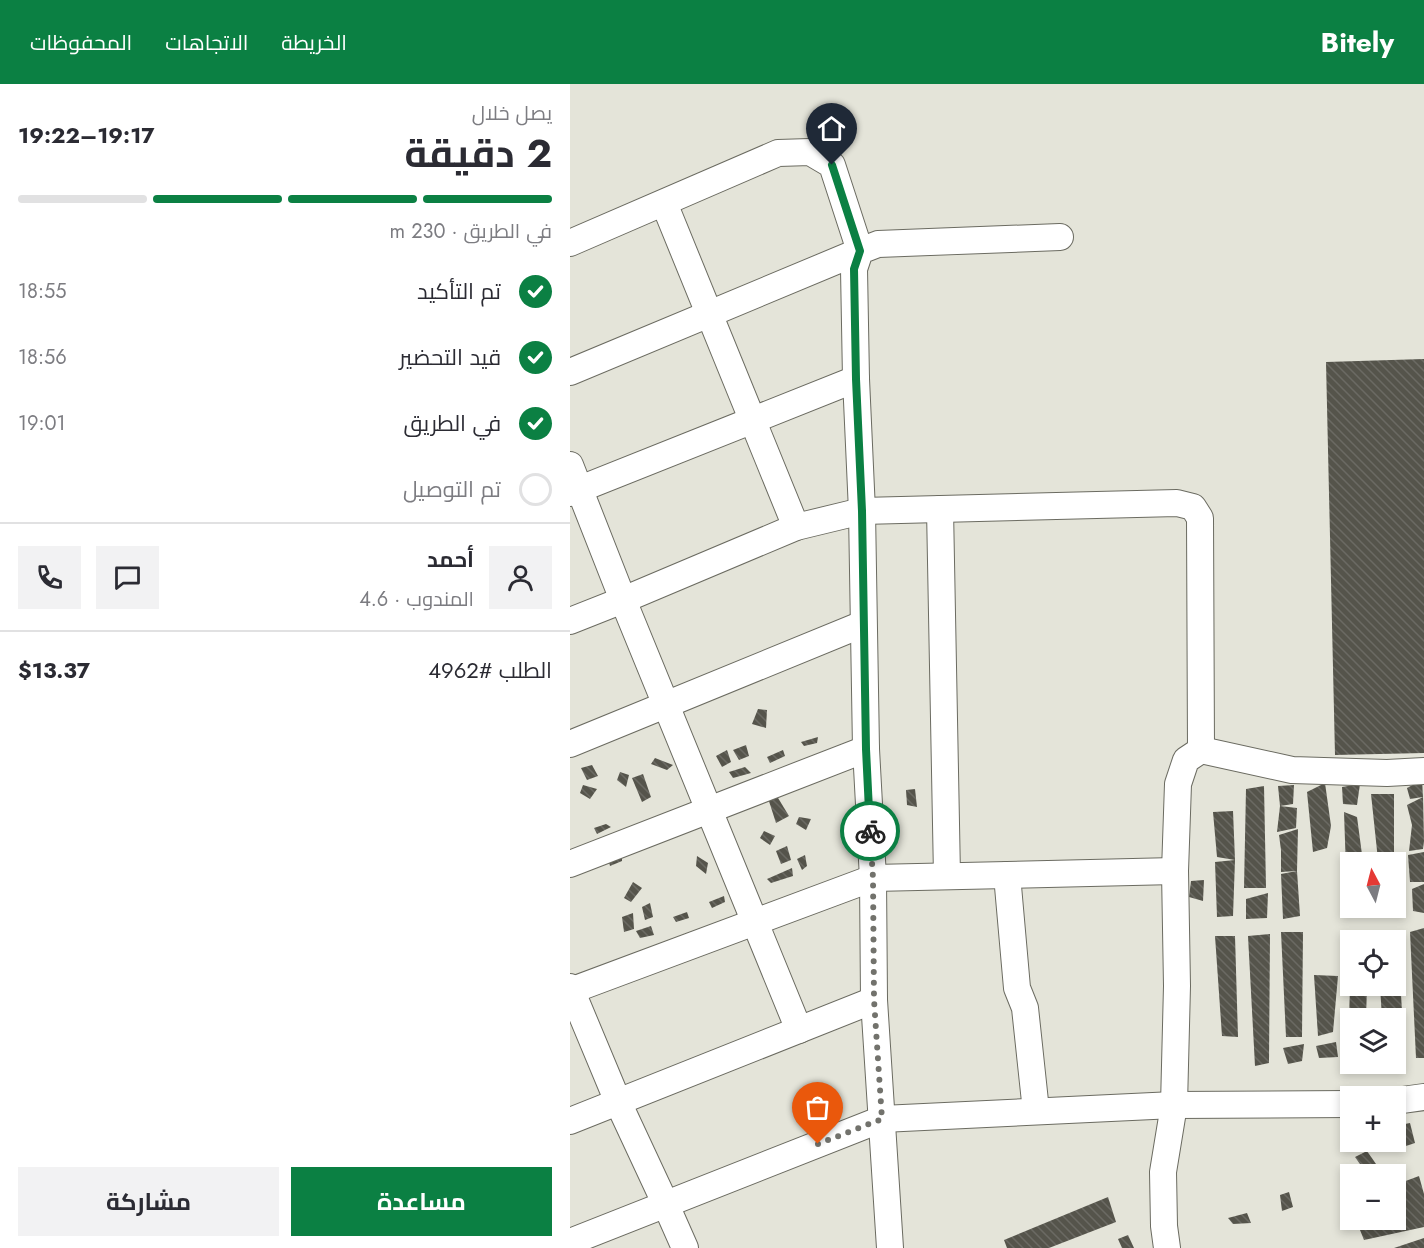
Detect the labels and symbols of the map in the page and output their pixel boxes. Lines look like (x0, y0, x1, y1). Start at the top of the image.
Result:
pin (806, 103, 857, 165)
courier (840, 801, 900, 861)
north arrow (1340, 852, 1406, 918)
pin (792, 1082, 843, 1144)

